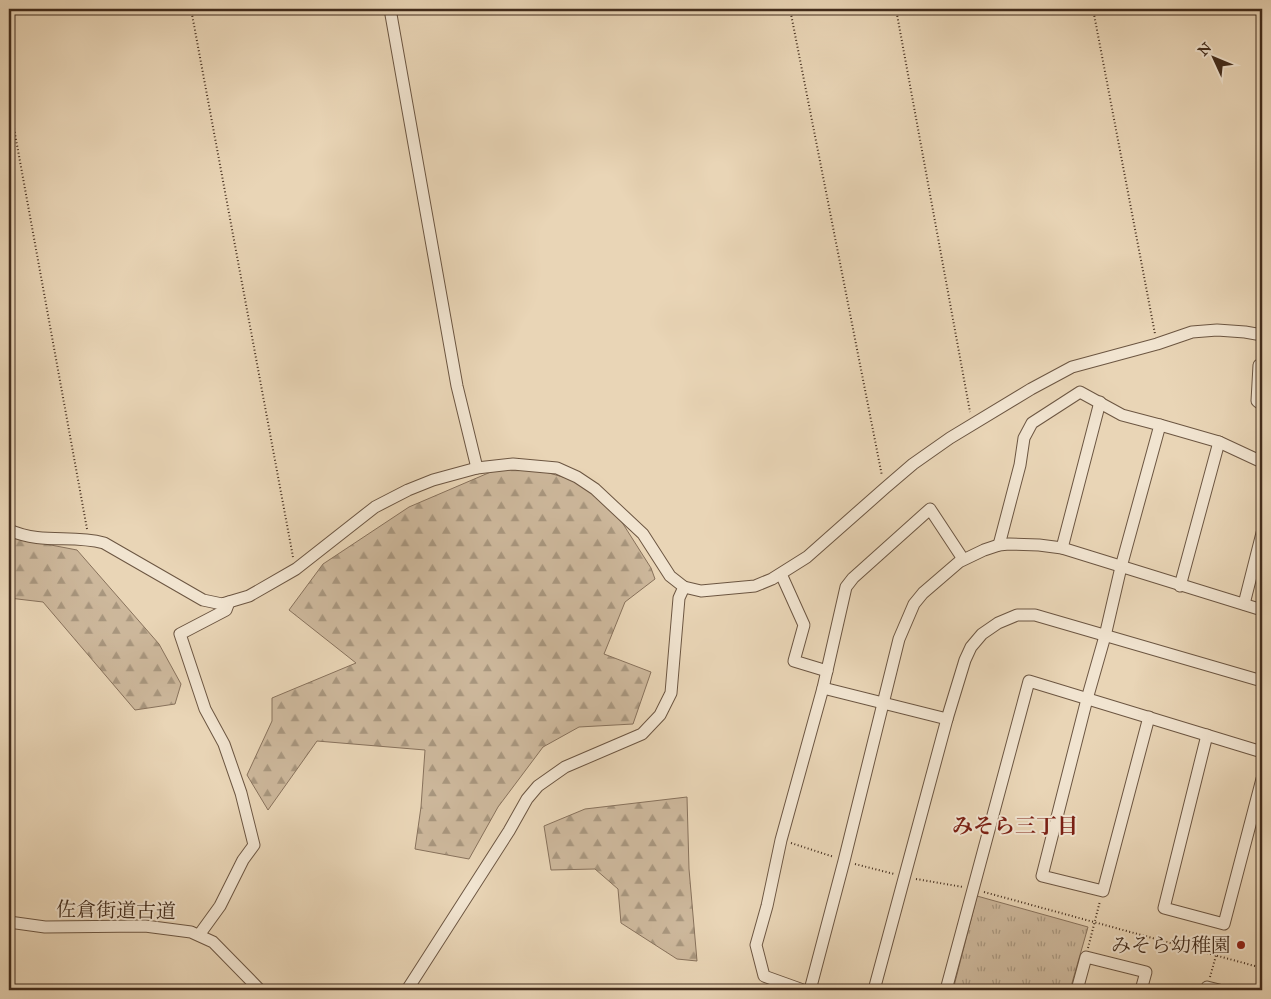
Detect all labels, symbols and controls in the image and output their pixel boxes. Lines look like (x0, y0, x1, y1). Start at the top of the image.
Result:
north arrow (1188, 32, 1238, 82)
text: N (1195, 39, 1215, 59)
district label: みそら三丁目 (952, 813, 1078, 839)
street label: 佐倉街道古道 (56, 897, 176, 923)
place label: みそら幼稚園 (1111, 933, 1231, 957)
marker: みそら幼稚園 (1235, 939, 1247, 951)

